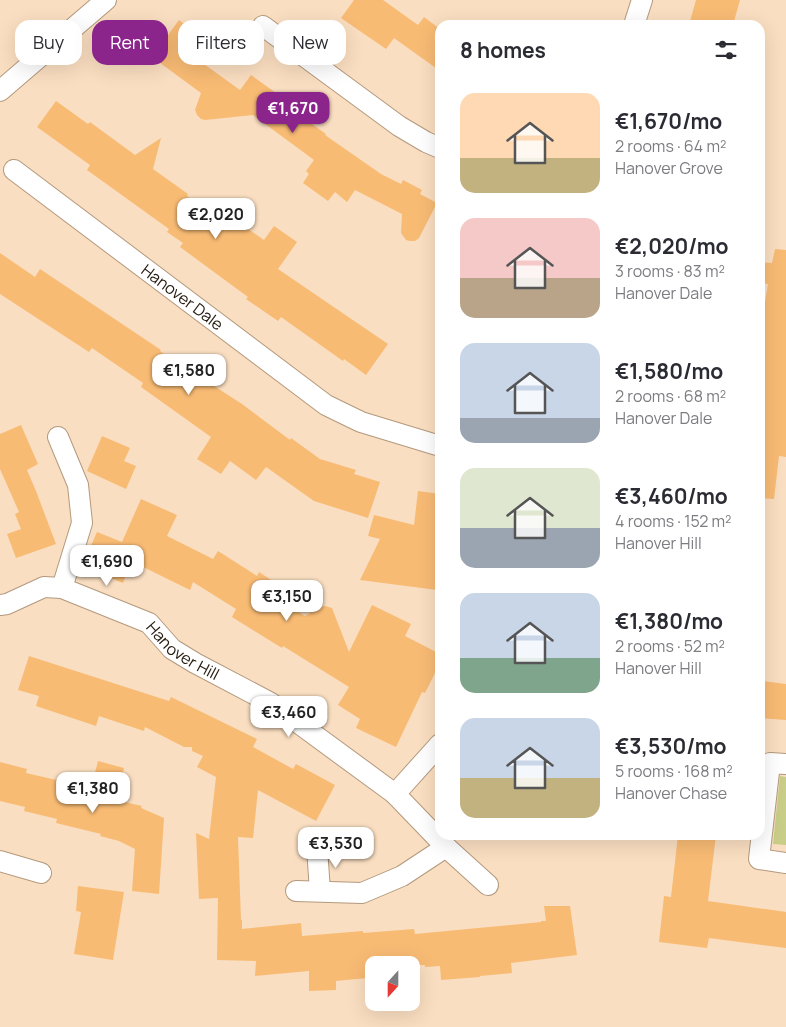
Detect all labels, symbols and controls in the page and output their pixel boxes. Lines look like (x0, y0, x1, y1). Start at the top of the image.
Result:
chip: Buy (15, 20, 82, 65)
chip: Rent (92, 20, 168, 65)
chip: Filters (178, 20, 264, 65)
chip: New (274, 20, 346, 65)
text: 8 homes (460, 36, 546, 64)
icon: filters (712, 36, 740, 64)
pin: €1,670 (252, 92, 334, 134)
text: €1,670 (267, 97, 319, 119)
text: €1,670/mo (615, 107, 722, 135)
icon: home (500, 113, 560, 173)
text: 2 rooms · 64 m² (615, 135, 726, 157)
text: Hanover Grove (615, 157, 723, 179)
pin: €2,020 (175, 198, 257, 240)
text: €2,020 (188, 203, 244, 225)
text: €2,020/mo (615, 232, 729, 260)
icon: home (500, 238, 560, 298)
street label: Hanover Dale (137, 259, 228, 335)
text: 3 rooms · 83 m² (615, 260, 725, 282)
text: Hanover Dale (615, 282, 712, 304)
pin: €1,580 (148, 354, 230, 396)
text: €1,580/mo (615, 357, 723, 385)
text: €1,580 (163, 359, 215, 381)
icon: home (500, 363, 560, 423)
text: 2 rooms · 68 m² (615, 385, 726, 407)
text: Hanover Dale (615, 407, 712, 429)
text: €3,460/mo (615, 482, 728, 510)
icon: home (500, 488, 560, 548)
text: 4 rooms · 152 m² (615, 510, 731, 532)
text: Hanover Hill (615, 532, 702, 554)
pin: €1,690 (66, 544, 148, 587)
text: €1,690 (81, 550, 133, 572)
pin: €3,150 (246, 580, 328, 622)
text: €3,150 (262, 585, 312, 607)
text: €1,380/mo (615, 607, 723, 635)
icon: home (500, 613, 560, 673)
street label: Hanover Hill (141, 616, 223, 685)
text: 2 rooms · 52 m² (615, 635, 725, 657)
text: Hanover Hill (615, 657, 702, 679)
pin: €3,460 (248, 696, 330, 738)
text: €3,460 (261, 701, 317, 723)
text: €3,530/mo (615, 732, 726, 760)
icon: home (500, 738, 560, 798)
text: 5 rooms · 168 m² (615, 760, 733, 782)
pin: €1,380 (52, 772, 134, 814)
text: €1,380 (67, 777, 119, 799)
text: Hanover Chase (615, 782, 727, 804)
pin: €3,530 (295, 826, 377, 869)
text: €3,530 (309, 832, 363, 854)
north arrow (365, 956, 420, 1011)
map controls (365, 956, 420, 1011)

